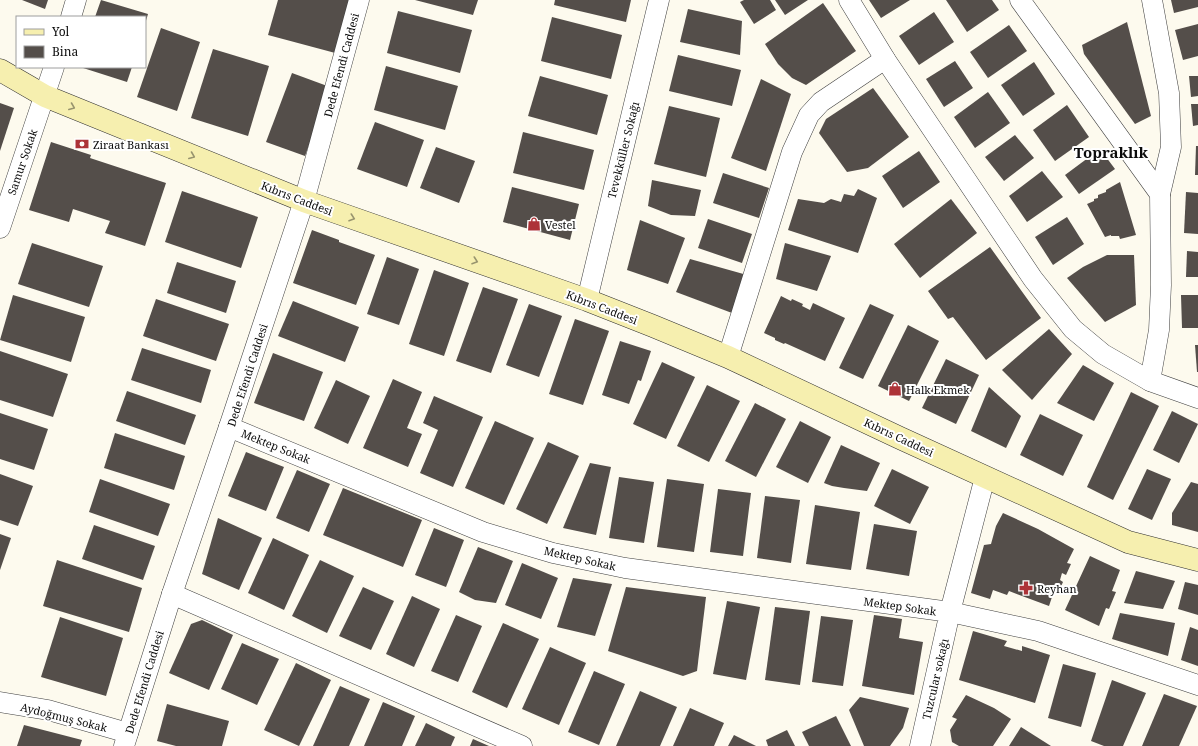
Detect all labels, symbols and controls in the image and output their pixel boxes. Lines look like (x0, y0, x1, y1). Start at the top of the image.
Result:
street label: Dede Efendi Caddesi (320, 11, 362, 119)
legend (16, 16, 146, 68)
text: Yol (51, 23, 70, 40)
text: Bina (52, 43, 78, 60)
street label: Tevekküller Sokağı (604, 100, 642, 200)
one-way arrow (68, 102, 75, 110)
street label: Samur Sokak (4, 126, 41, 197)
bank icon: Ziraat Bankası (74, 136, 90, 152)
place label: Ziraat Bankası (93, 137, 169, 152)
district label: Topraklık (1074, 142, 1149, 162)
one-way arrow (189, 151, 196, 159)
street label: Kıbrıs Caddesi (259, 178, 335, 219)
one-way arrow (349, 214, 356, 222)
shop icon: Vestel (526, 216, 542, 232)
place label: Vestel (545, 217, 576, 232)
one-way arrow (471, 257, 478, 265)
street label: Kıbrıs Caddesi (564, 287, 640, 328)
street label: Dede Efendi Caddesi (223, 321, 271, 428)
shop icon: Halk Ekmek (887, 381, 903, 397)
place label: Halk Ekmek (906, 382, 970, 397)
street label: Kıbrıs Caddesi (862, 414, 937, 460)
street label: Mektep Sokak (239, 425, 313, 467)
street label: Mektep Sokak (543, 542, 618, 574)
pharmacy icon: Reyhan (1018, 580, 1034, 596)
place label: Reyhan (1037, 581, 1077, 596)
street label: Mektep Sokak (863, 593, 938, 619)
street label: Dede Efendi Caddesi (121, 628, 167, 735)
street label: Tuzcular sokağı (918, 637, 952, 721)
street label: Aydoğmuş Sokak (19, 699, 110, 735)

